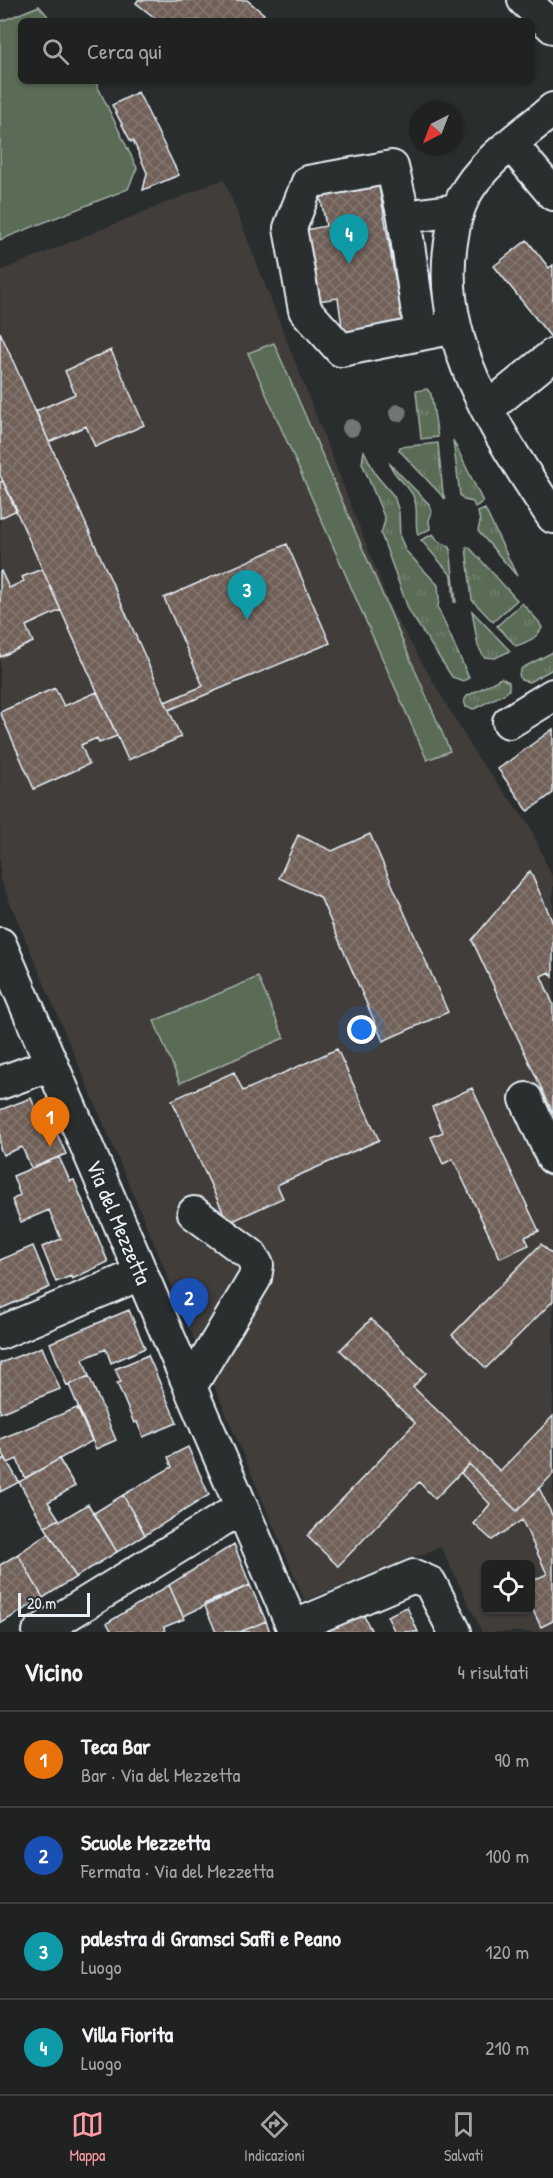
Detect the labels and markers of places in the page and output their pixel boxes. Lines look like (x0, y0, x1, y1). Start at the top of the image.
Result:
pin: 4 (330, 214, 368, 264)
pin: 3 (228, 570, 266, 620)
pin: 1 (31, 1098, 70, 1147)
pin: 2 (170, 1278, 208, 1328)

